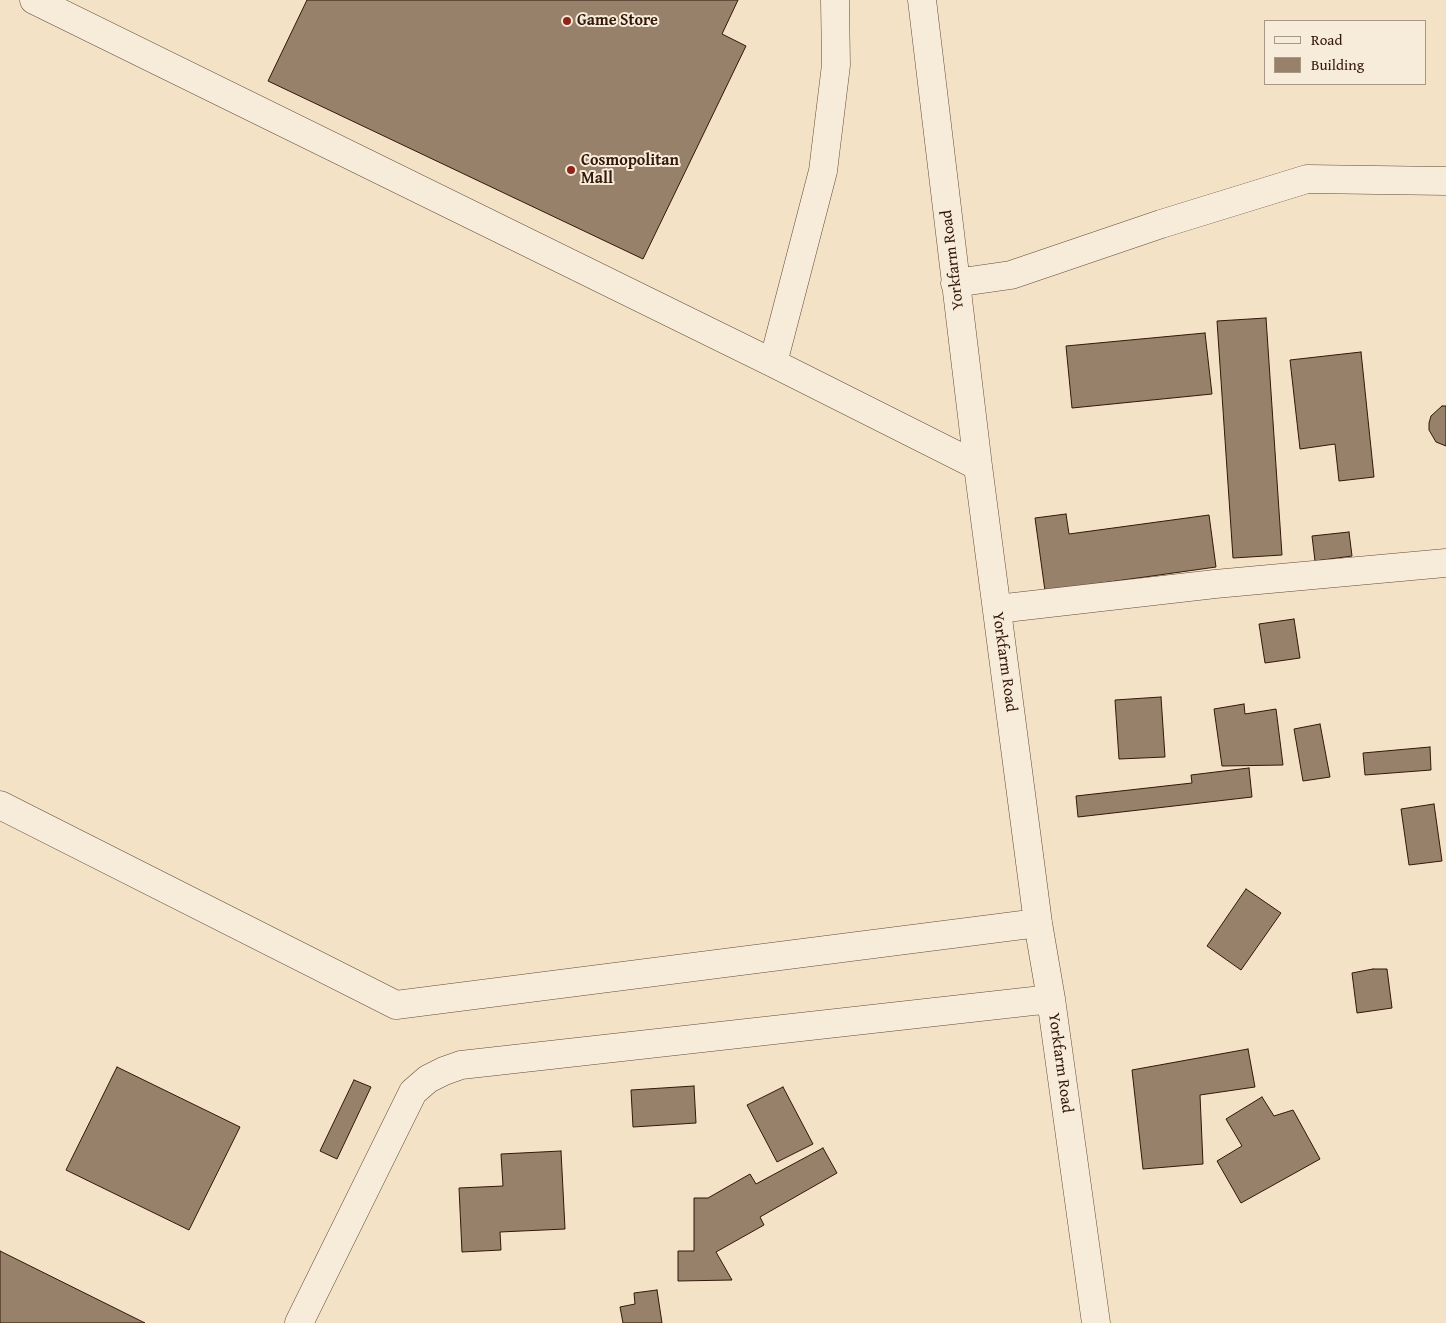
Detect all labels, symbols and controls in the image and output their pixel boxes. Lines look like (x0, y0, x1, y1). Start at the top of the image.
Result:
place label: Game Store (577, 11, 658, 31)
marker: Game Store (561, 15, 573, 27)
legend (1264, 20, 1426, 85)
text: Road (1311, 29, 1342, 50)
text: Building (1311, 54, 1364, 75)
place label: Cosmopolitan Mall (581, 151, 679, 189)
marker: Cosmopolitan Mall (565, 164, 577, 176)
street label: Yorkfarm Road (937, 209, 969, 311)
street label: Yorkfarm Road (987, 611, 1021, 713)
street label: Yorkfarm Road (1043, 1012, 1077, 1114)

